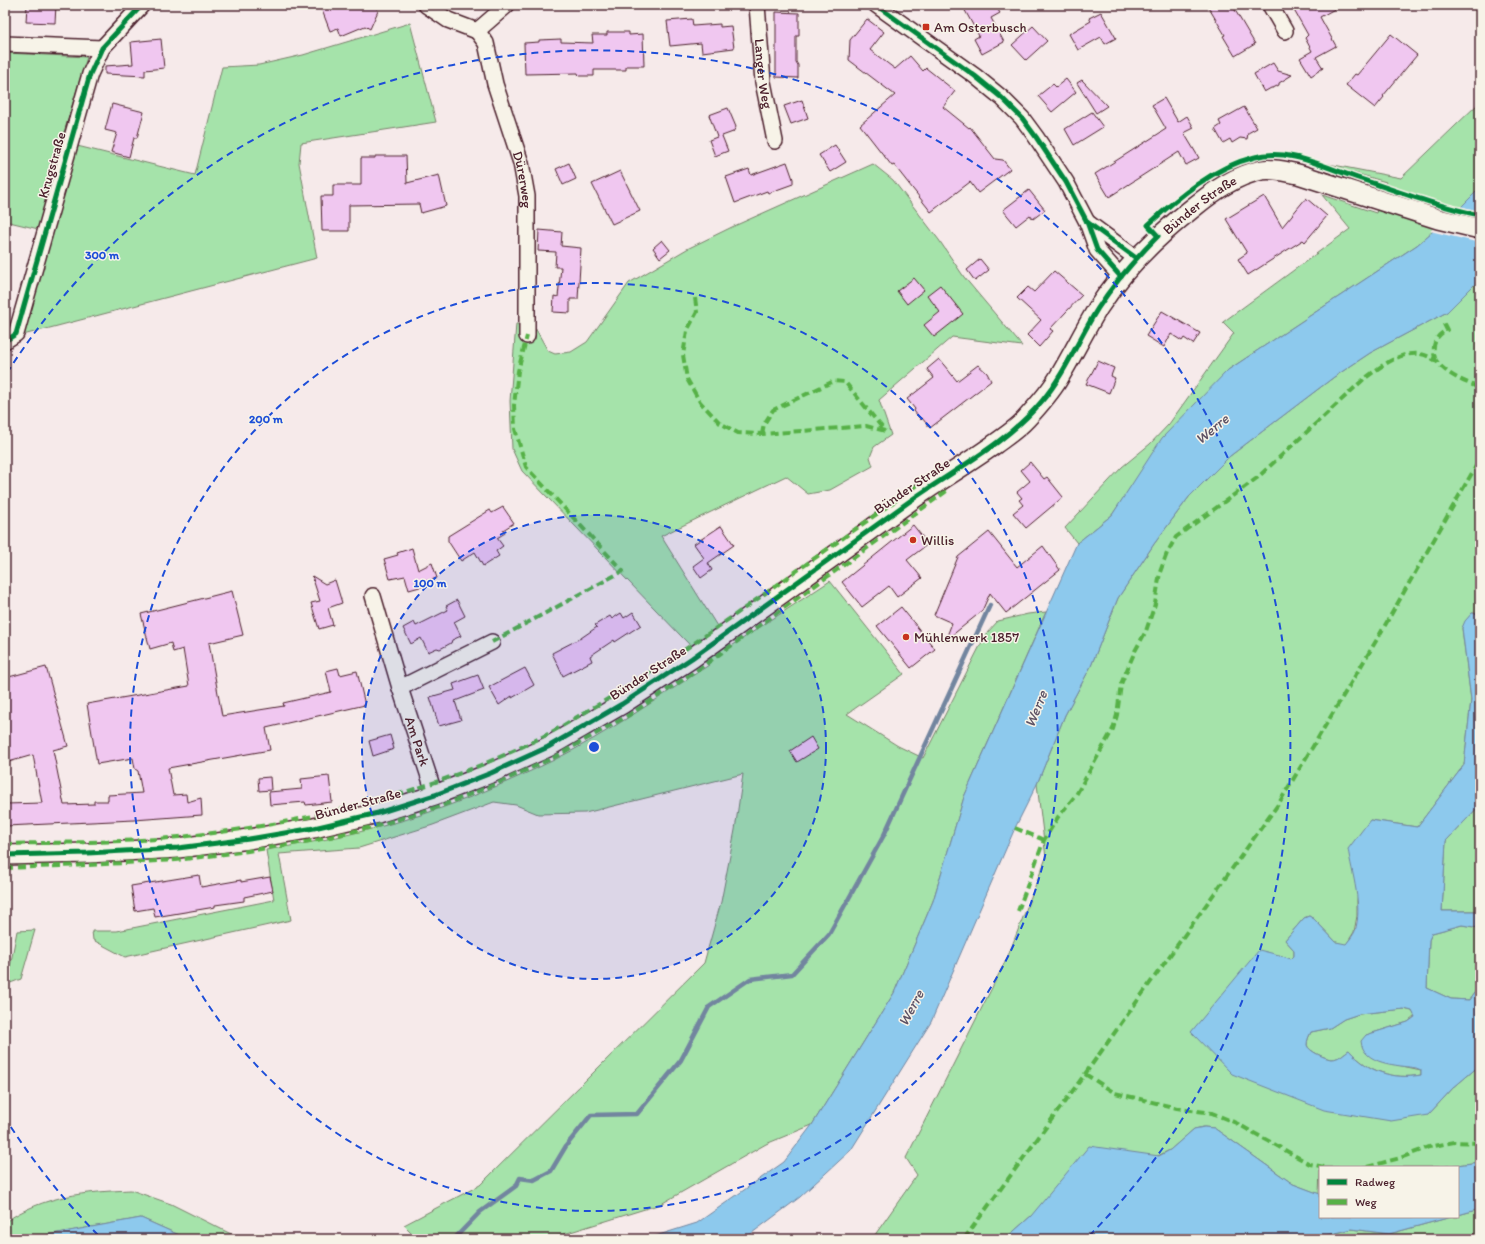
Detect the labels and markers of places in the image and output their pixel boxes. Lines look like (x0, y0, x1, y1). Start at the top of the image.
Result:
place label: Am Osterbusch (934, 19, 1027, 36)
marker: Am Osterbusch (921, 22, 931, 32)
place label: Willis (921, 532, 954, 549)
marker: Willis (908, 535, 918, 545)
place label: Mühlenwerk 1857 (914, 629, 1019, 646)
marker: Mühlenwerk 1857 (901, 632, 911, 642)
centre of rings (587, 740, 601, 754)

